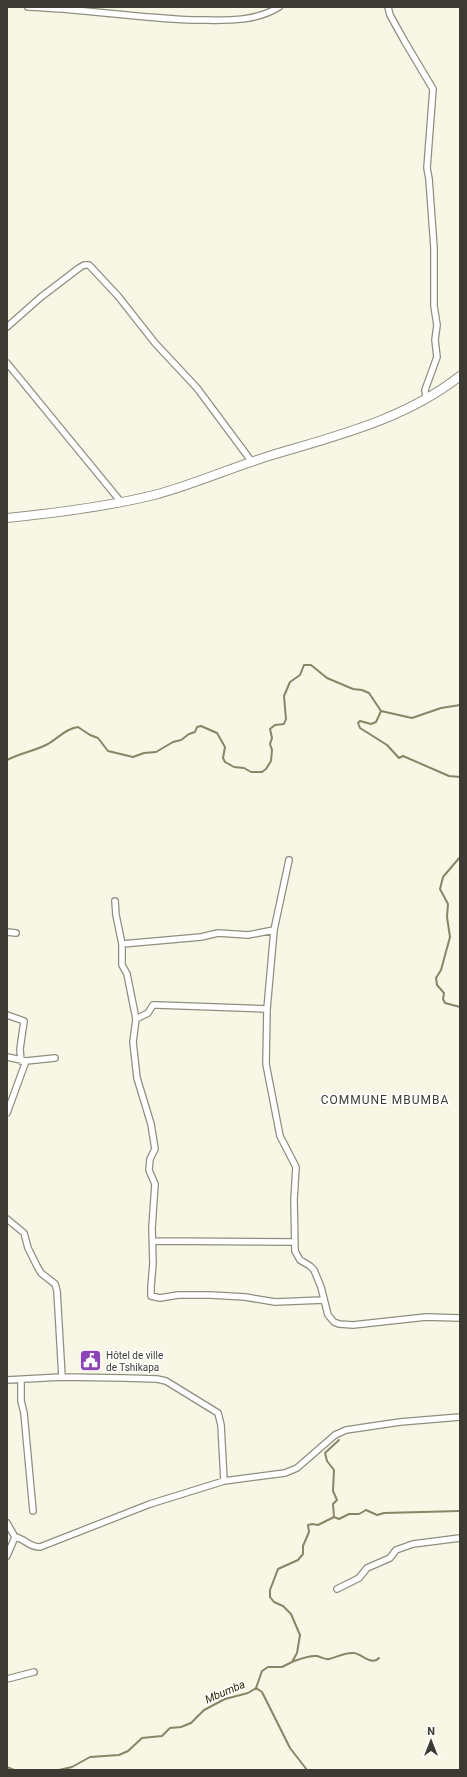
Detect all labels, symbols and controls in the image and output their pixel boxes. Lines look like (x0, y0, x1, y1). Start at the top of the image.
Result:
district label: COMMUNE MBUMBA (321, 1093, 449, 1107)
public building icon: Hôtel de ville de Tshikapa (78, 1348, 104, 1374)
place label: Hôtel de ville de Tshikapa (106, 1350, 163, 1373)
water label: Mbumba (203, 1678, 247, 1706)
north arrow (411, 1721, 451, 1761)
text: N (427, 1725, 435, 1738)

